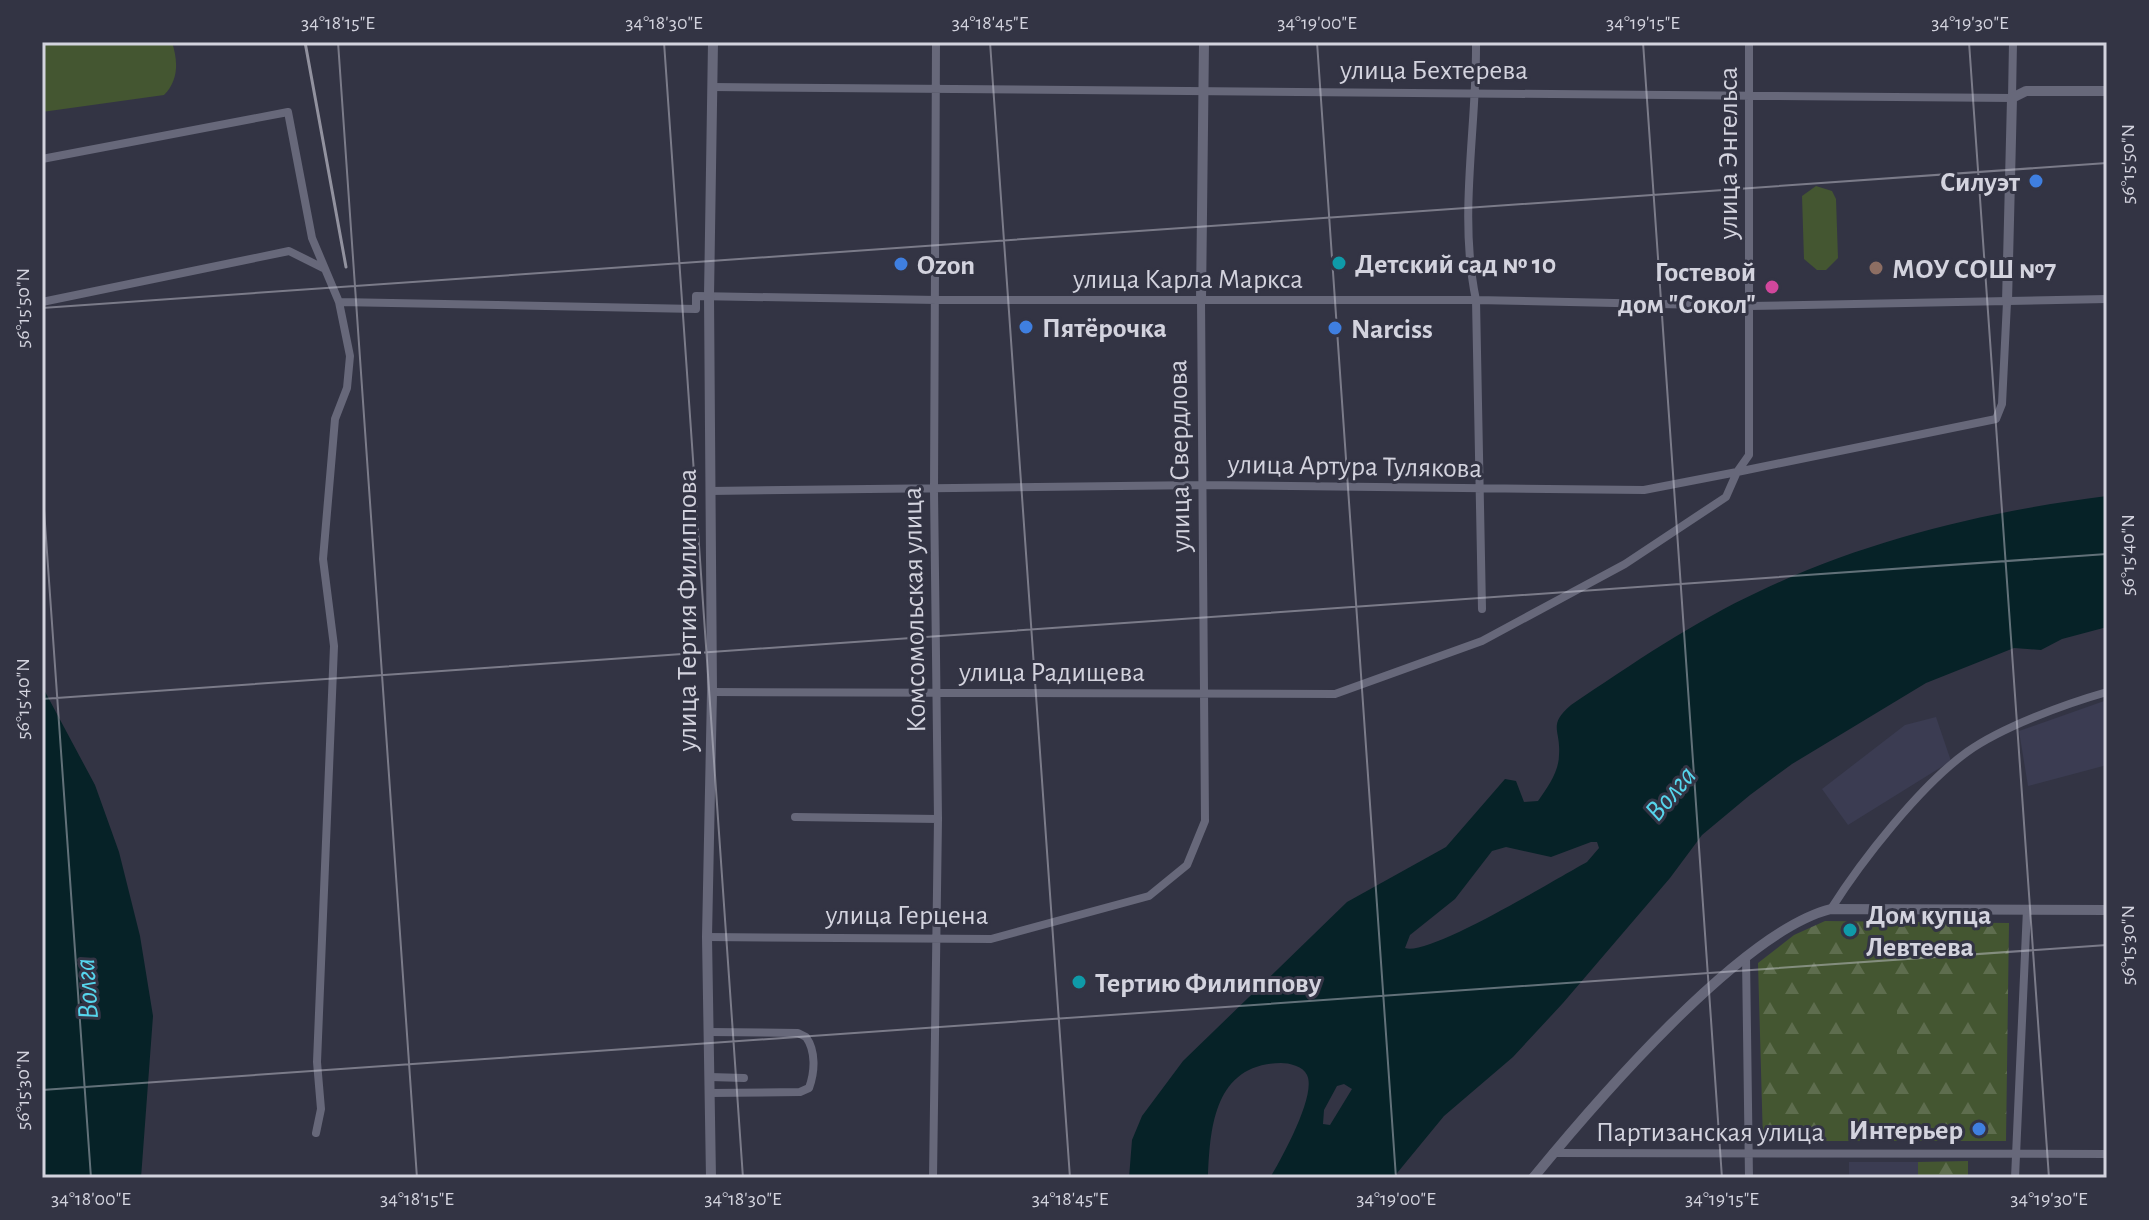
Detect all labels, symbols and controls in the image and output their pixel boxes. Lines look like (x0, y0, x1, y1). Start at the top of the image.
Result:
text: 34°18'15"E (301, 13, 375, 33)
text: 34°18'30"E (625, 13, 703, 33)
text: 34°18'45"E (952, 13, 1029, 33)
text: 34°19'00"E (1277, 13, 1357, 33)
text: 34°19'15"E (1606, 13, 1680, 33)
text: 34°19'30"E (1931, 13, 2009, 33)
street label: улица Бехтерева (1339, 57, 1528, 85)
street label: улица Энгельса (1715, 66, 1743, 240)
text: 56°15'50"N (2118, 124, 2138, 204)
place label: Силуэт (1940, 169, 2021, 197)
marker: Силуэт (2027, 172, 2045, 190)
place label: Детский сад № 10 (1355, 251, 1556, 279)
place label: Ozon (917, 252, 975, 280)
marker: Детский сад № 10 (1330, 254, 1348, 272)
marker: Ozon (892, 255, 910, 273)
place label: МОУ СОШ №7 (1892, 256, 2056, 284)
place label: Гостевой дом "Сокол" (1618, 259, 1756, 319)
marker: МОУ СОШ №7 (1867, 259, 1885, 277)
street label: улица Карла Маркса (1072, 266, 1303, 294)
text: 56°15'50"N (13, 268, 33, 348)
marker: Гостевой дом "Сокол" (1763, 278, 1781, 296)
place label: Пятёрочка (1042, 315, 1167, 343)
place label: Narciss (1351, 316, 1433, 344)
marker: Пятёрочка (1017, 318, 1035, 336)
marker: Narciss (1326, 319, 1344, 337)
street label: улица Свердлова (1164, 359, 1196, 553)
street label: улица Артура Тулякова (1226, 451, 1483, 483)
street label: улица Тертия Филиппова (674, 468, 702, 752)
street label: Комсомольская улица (899, 486, 931, 733)
text: 56°15'40"N (2118, 514, 2138, 596)
text: 56°15'40"N (13, 658, 33, 740)
street label: улица Радищева (958, 659, 1145, 687)
water label: Волга (1639, 760, 1702, 827)
street label: улица Герцена (824, 902, 989, 930)
place label: Дом купца Левтеева (1866, 902, 1991, 962)
text: 56°15'30"N (2118, 905, 2138, 985)
marker: Дом купца Левтеева (1841, 921, 1859, 939)
water label: Волга (70, 957, 104, 1021)
place label: Тертию Филиппову (1095, 970, 1322, 998)
marker: Тертию Филиппову (1070, 973, 1088, 991)
text: 56°15'30"N (13, 1050, 33, 1130)
place label: Интерьер (1849, 1117, 1963, 1145)
street label: Партизанская улица (1596, 1119, 1824, 1147)
marker: Интерьер (1970, 1120, 1988, 1138)
text: 34°18'00"E (51, 1189, 131, 1209)
text: 34°18'15"E (380, 1189, 454, 1209)
text: 34°18'30"E (704, 1189, 782, 1209)
text: 34°18'45"E (1032, 1189, 1109, 1209)
text: 34°19'00"E (1356, 1189, 1436, 1209)
text: 34°19'15"E (1685, 1189, 1759, 1209)
text: 34°19'30"E (2010, 1189, 2088, 1209)

